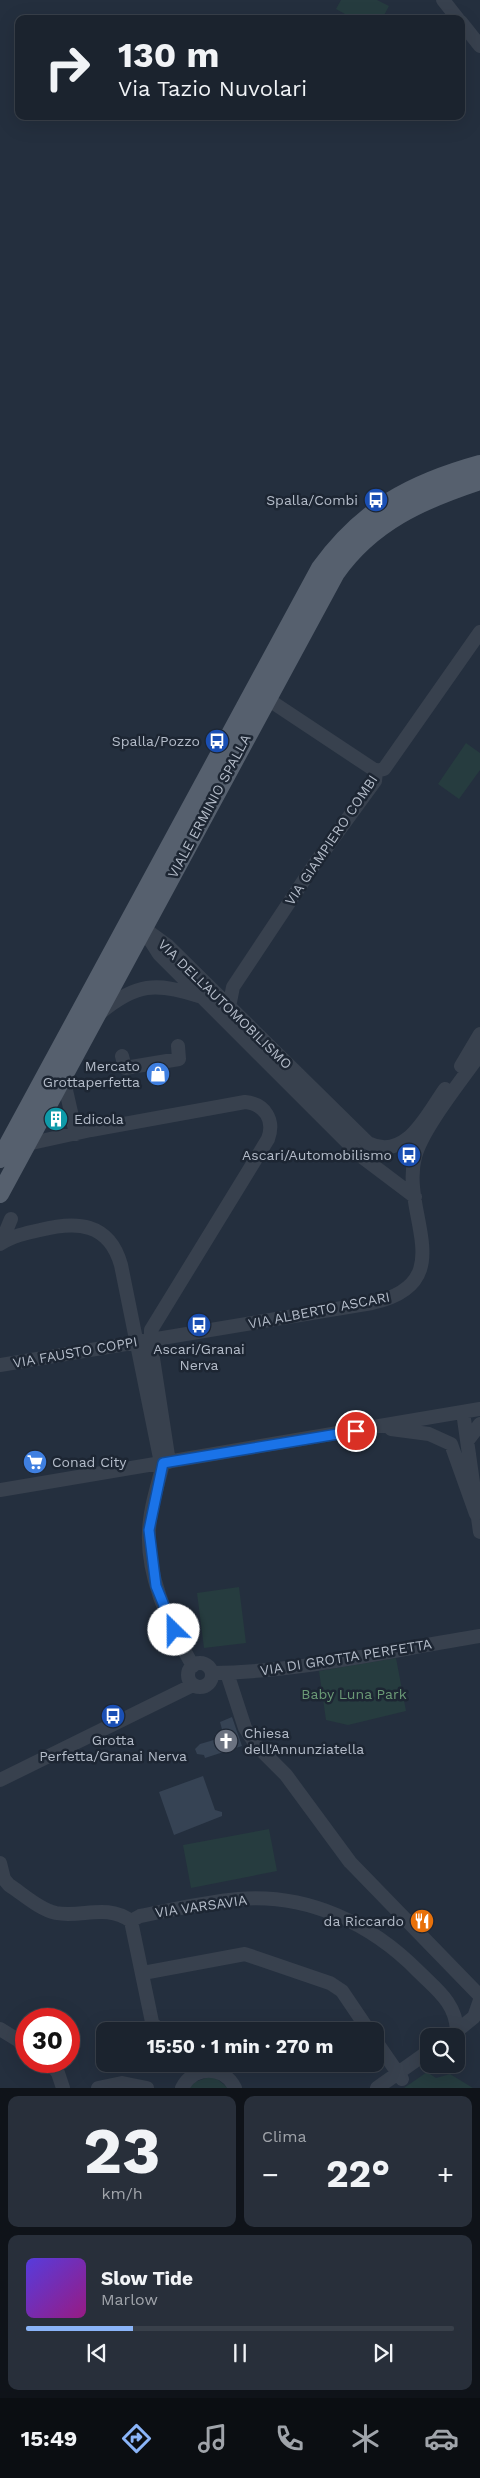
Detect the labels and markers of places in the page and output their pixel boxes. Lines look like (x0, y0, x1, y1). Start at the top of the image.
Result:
bus stop icon: Spalla/Combi (363, 487, 389, 513)
place label: Spalla/Combi (266, 492, 358, 508)
bus stop icon: Spalla/Pozzo (204, 728, 230, 754)
place label: Spalla/Pozzo (112, 733, 200, 749)
place label: Mercato Grottaperfetta (43, 1058, 140, 1090)
shop icon: Mercato Grottaperfetta (145, 1061, 171, 1087)
building icon: Edicola (43, 1106, 69, 1132)
place label: Edicola (74, 1111, 124, 1127)
bus stop icon: Ascari/Automobilismo (396, 1142, 422, 1168)
place label: Ascari/Automobilismo (242, 1147, 392, 1163)
bus stop icon: Ascari/Granai Nerva (186, 1312, 212, 1338)
place label: Ascari/Granai Nerva (153, 1341, 245, 1373)
pin (335, 1410, 377, 1452)
supermarket icon: Conad City (22, 1449, 48, 1475)
place label: Conad City (52, 1454, 127, 1470)
bus stop icon: Grotta Perfetta/Granai Nerva (100, 1703, 126, 1729)
place label: Chiesa dell'Annunziatella (244, 1725, 364, 1757)
church icon: Chiesa dell'Annunziatella (213, 1728, 239, 1754)
place label: Grotta Perfetta/Granai Nerva (39, 1732, 187, 1764)
restaurant icon: da Riccardo (409, 1908, 435, 1934)
place label: da Riccardo (324, 1913, 404, 1929)

